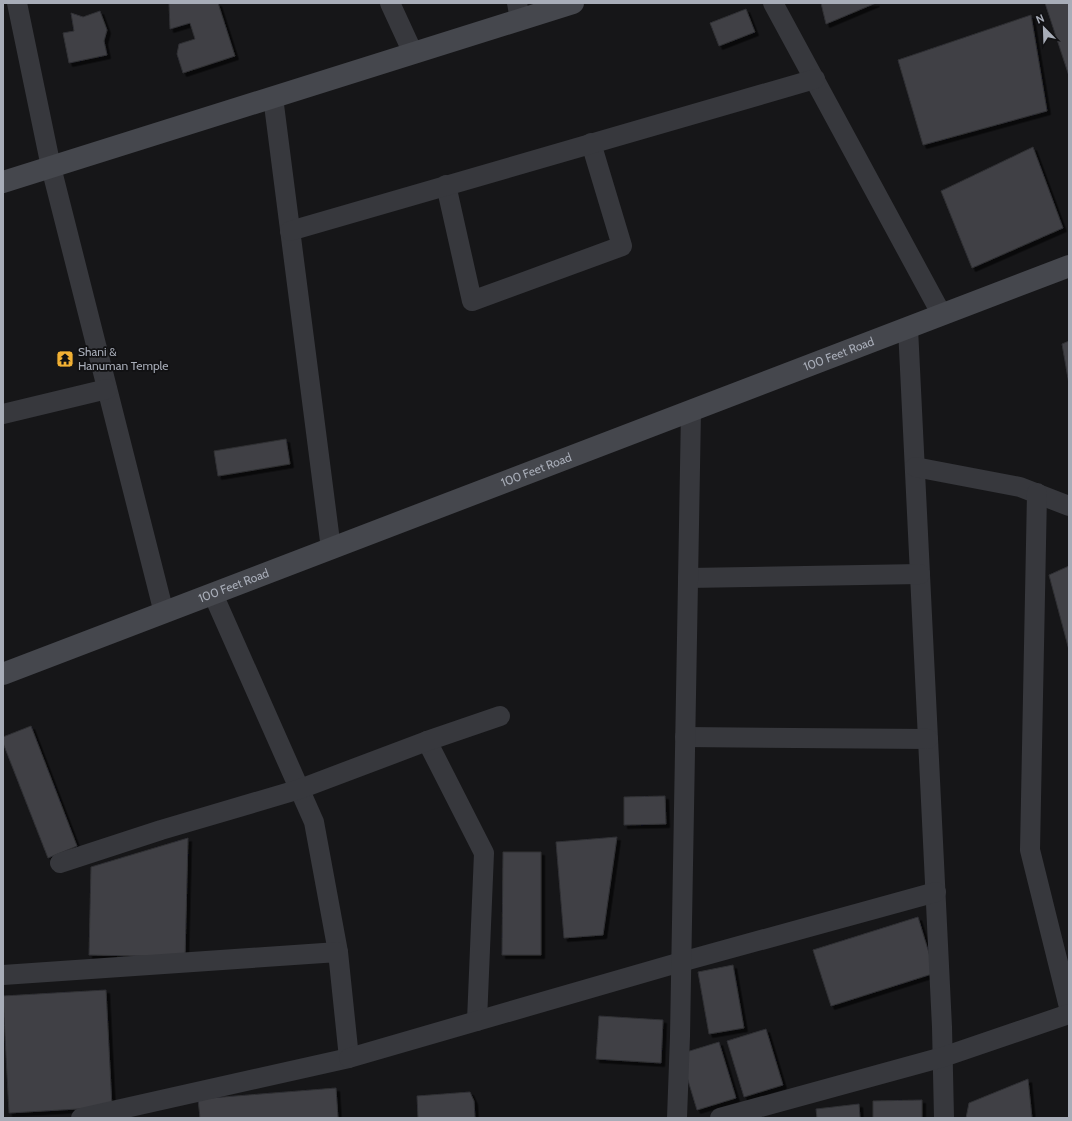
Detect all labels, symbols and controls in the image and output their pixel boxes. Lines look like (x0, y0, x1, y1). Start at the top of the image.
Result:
north arrow (1024, 8, 1064, 48)
text: N (1034, 11, 1046, 27)
street label: 100 Feet Road (801, 333, 876, 374)
place label: Shani & Hanuman Temple (78, 344, 169, 373)
temple icon: Shani & Hanuman Temple (55, 349, 75, 369)
street label: 100 Feet Road (499, 449, 573, 490)
street label: 100 Feet Road (196, 565, 271, 606)

